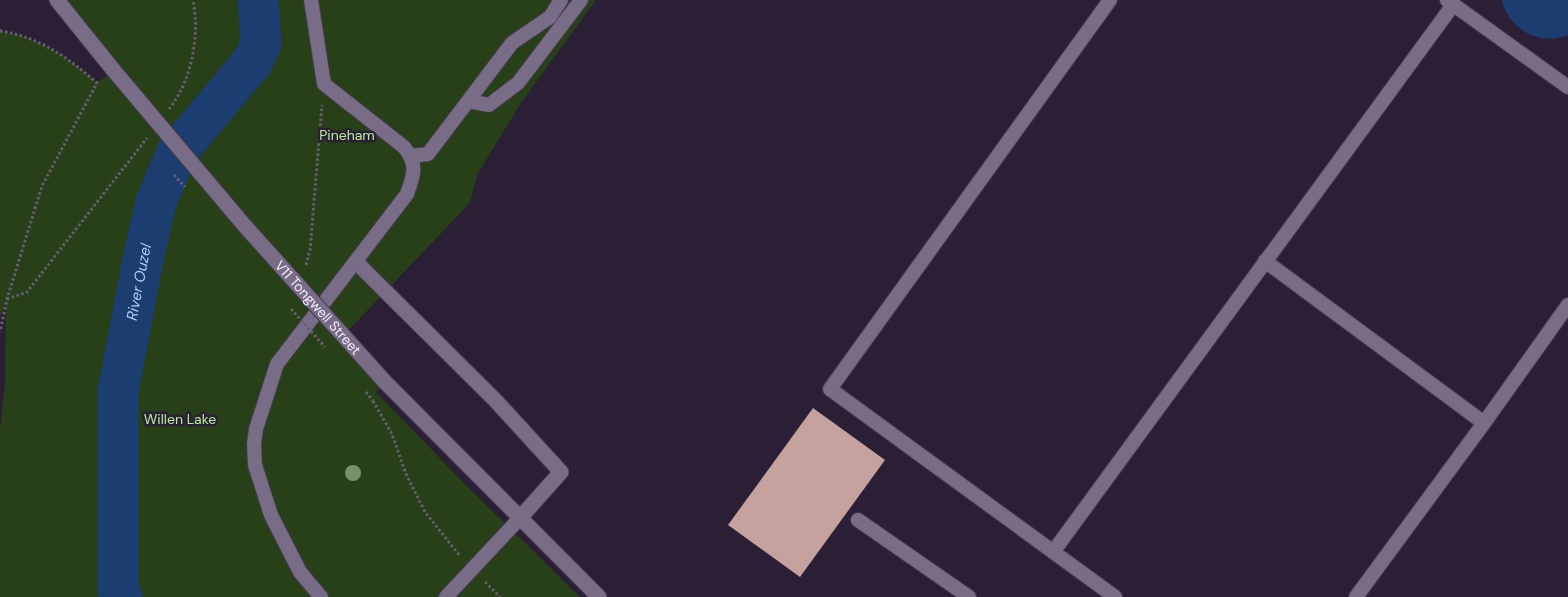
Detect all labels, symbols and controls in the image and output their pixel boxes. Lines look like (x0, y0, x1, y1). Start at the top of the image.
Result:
park label: Pineham (319, 126, 375, 144)
water label: River Ouzel (122, 241, 156, 322)
street label: V11 Tongwell Street (271, 257, 365, 358)
park label: Willen Lake (144, 410, 216, 428)

